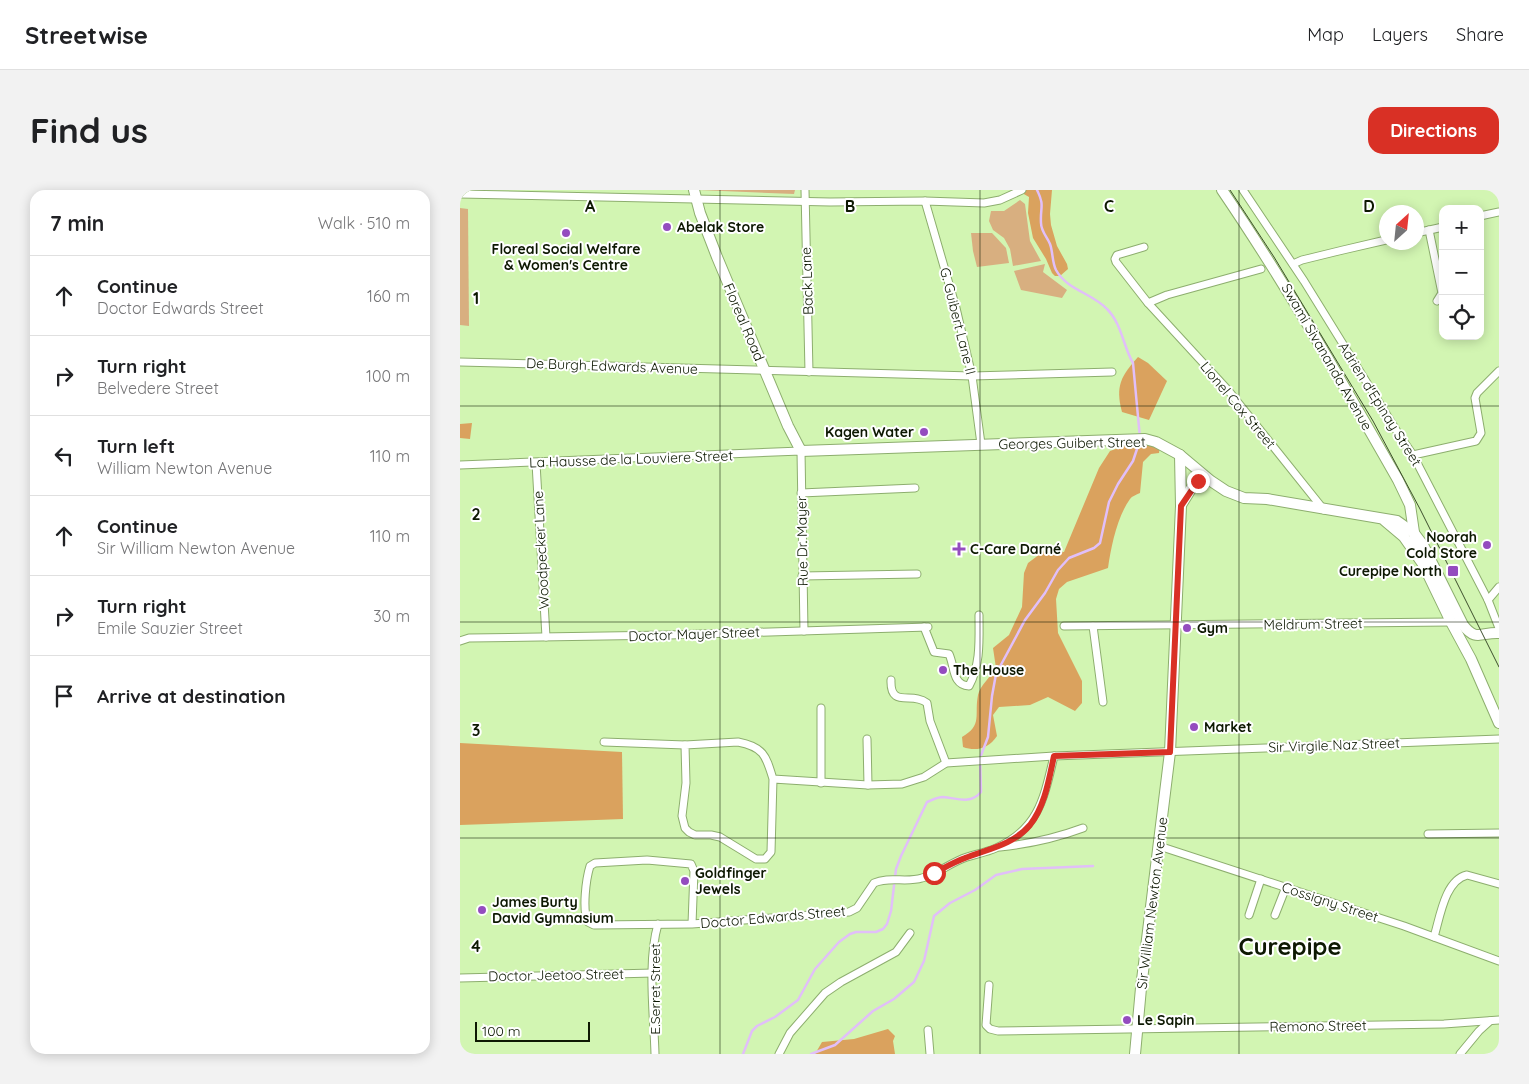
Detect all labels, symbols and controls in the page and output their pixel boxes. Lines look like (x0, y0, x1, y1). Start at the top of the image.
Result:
text: Streetwise (25, 20, 148, 50)
text: Map (1307, 23, 1344, 46)
text: Layers (1372, 23, 1428, 46)
text: Share (1456, 23, 1504, 46)
button: Directions (1368, 107, 1499, 154)
text: Find us (30, 108, 148, 152)
text: A (585, 196, 596, 216)
text: B (845, 196, 855, 216)
text: C (1104, 196, 1114, 216)
text: D (1363, 196, 1375, 216)
north arrow (1379, 205, 1424, 250)
map controls (1439, 205, 1484, 340)
button: + (1439, 205, 1484, 250)
text: 7 min (50, 210, 104, 236)
text: Walk · 510 m (318, 213, 410, 233)
place label: Abelak Store (677, 218, 764, 236)
marker: Abelak Store (661, 221, 673, 233)
marker: Floreal Social Welfare & Women's Centre (560, 227, 572, 239)
place label: Floreal Social Welfare & Women's Centre (492, 240, 640, 274)
street label: Back Lane (797, 247, 817, 315)
button: − (1439, 250, 1484, 295)
street label: G. Guibert Lane II (936, 266, 980, 376)
text: Continue (97, 274, 178, 298)
street label: Floreal Road (720, 280, 768, 364)
street label: Swami Sivananda Avenue (1278, 280, 1376, 434)
icon: ahead (50, 282, 78, 310)
text: 160 m (367, 286, 410, 306)
text: 1 (473, 288, 479, 308)
button: locate (1439, 295, 1484, 340)
text: Doctor Edwards Street (97, 298, 264, 318)
street label: Adrien d'Epinay Street (1334, 339, 1426, 470)
text: Turn right (97, 354, 186, 378)
street label: De Burgh Edwards Avenue (526, 354, 698, 378)
street label: Lionel Cox Street (1196, 358, 1280, 452)
icon: right (50, 362, 78, 390)
text: 100 m (366, 366, 410, 386)
text: Belvedere Street (97, 378, 219, 398)
place label: Kagen Water (825, 423, 914, 441)
marker: Kagen Water (918, 426, 930, 438)
street label: Georges Guibert Street (998, 433, 1146, 453)
text: Turn left (97, 434, 175, 458)
icon: left (50, 442, 78, 470)
text: 110 m (370, 446, 410, 466)
street label: La Hausse de la Louviere Street (529, 446, 734, 472)
text: William Newton Avenue (97, 458, 272, 478)
route end (1187, 470, 1210, 493)
street label: Woodpecker Lane (529, 490, 553, 610)
street label: Rue Dr. Mayer (792, 495, 812, 586)
text: 2 (471, 504, 481, 524)
text: Continue (97, 514, 178, 538)
icon: ahead (50, 522, 78, 550)
text: 110 m (370, 526, 410, 546)
place label: Noorah Cold Store (1406, 528, 1477, 562)
text: Sir William Newton Avenue (97, 538, 295, 558)
marker: Noorah Cold Store (1481, 539, 1493, 551)
place label: C-Care Darné (970, 540, 1061, 558)
marker: C-Care Darné (952, 542, 966, 556)
place label: Curepipe North (1339, 562, 1442, 580)
marker: Curepipe North (1446, 564, 1460, 578)
text: Turn right (97, 594, 186, 618)
icon: right (50, 602, 78, 630)
text: 30 m (373, 606, 410, 626)
street label: Meldrum Street (1263, 614, 1363, 634)
text: Emile Sauzier Street (97, 618, 243, 638)
place label: Gym (1197, 619, 1228, 637)
marker: Gym (1181, 622, 1193, 634)
street label: Doctor Mayer Street (628, 623, 760, 645)
place label: The House (953, 661, 1024, 679)
marker: The House (937, 664, 949, 676)
icon: arrive (50, 682, 78, 710)
text: Arrive at destination (97, 684, 286, 708)
place label: Market (1204, 718, 1252, 736)
text: 3 (472, 720, 480, 740)
marker: Market (1188, 721, 1200, 733)
street label: Sir Virgile Naz Street (1268, 734, 1400, 756)
street label: Sir William Newton Avenue (1133, 816, 1172, 990)
route start (923, 862, 946, 885)
place label: Goldfinger Jewels (695, 864, 767, 898)
marker: Goldfinger Jewels (679, 875, 691, 887)
street label: Cossigny Street (1279, 878, 1381, 926)
place label: James Burty David Gymnasium (492, 893, 614, 927)
street label: Doctor Edwards Street (700, 902, 847, 932)
marker: James Burty David Gymnasium (476, 904, 488, 916)
district label: Curepipe (1238, 931, 1342, 961)
text: 4 (471, 936, 481, 956)
street label: E.Serret Street (646, 943, 664, 1035)
street label: Doctor Jeetoo Street (488, 965, 624, 985)
place label: Le Sapin (1137, 1011, 1195, 1029)
marker: Le Sapin (1121, 1014, 1133, 1026)
street label: Remono Street (1269, 1016, 1367, 1036)
scale bar (475, 1019, 590, 1042)
text: 100 m (482, 1022, 520, 1040)

